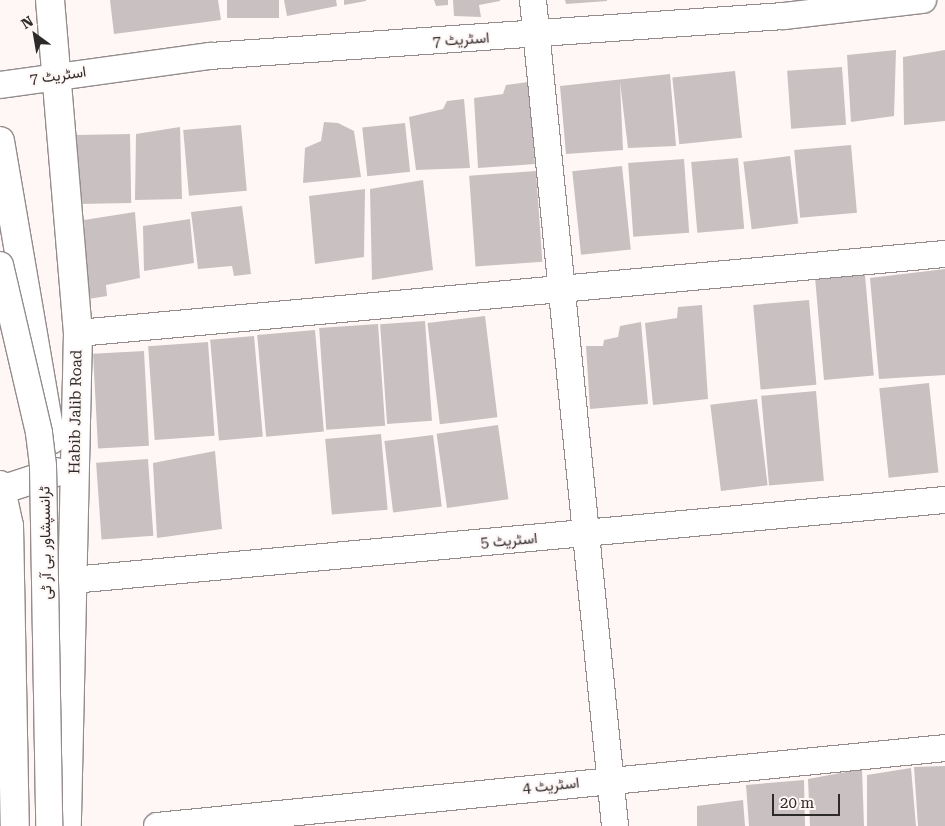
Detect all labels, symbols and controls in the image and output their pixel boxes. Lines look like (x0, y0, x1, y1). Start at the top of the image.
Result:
north arrow (10, 10, 60, 60)
text: N (18, 13, 36, 32)
street label: اسٹریٹ 7 (432, 29, 490, 51)
street label: اسٹریٹ 7 (29, 63, 87, 89)
street label: Habib Jalib Road (66, 350, 86, 474)
street label: ٹرانسپشاور بی آر ٹی (36, 486, 56, 600)
street label: اسٹریٹ 5 (480, 530, 538, 552)
street label: اسٹریٹ 4 (522, 774, 580, 798)
scale bar (775, 784, 842, 816)
text: 20 m (780, 794, 814, 812)

